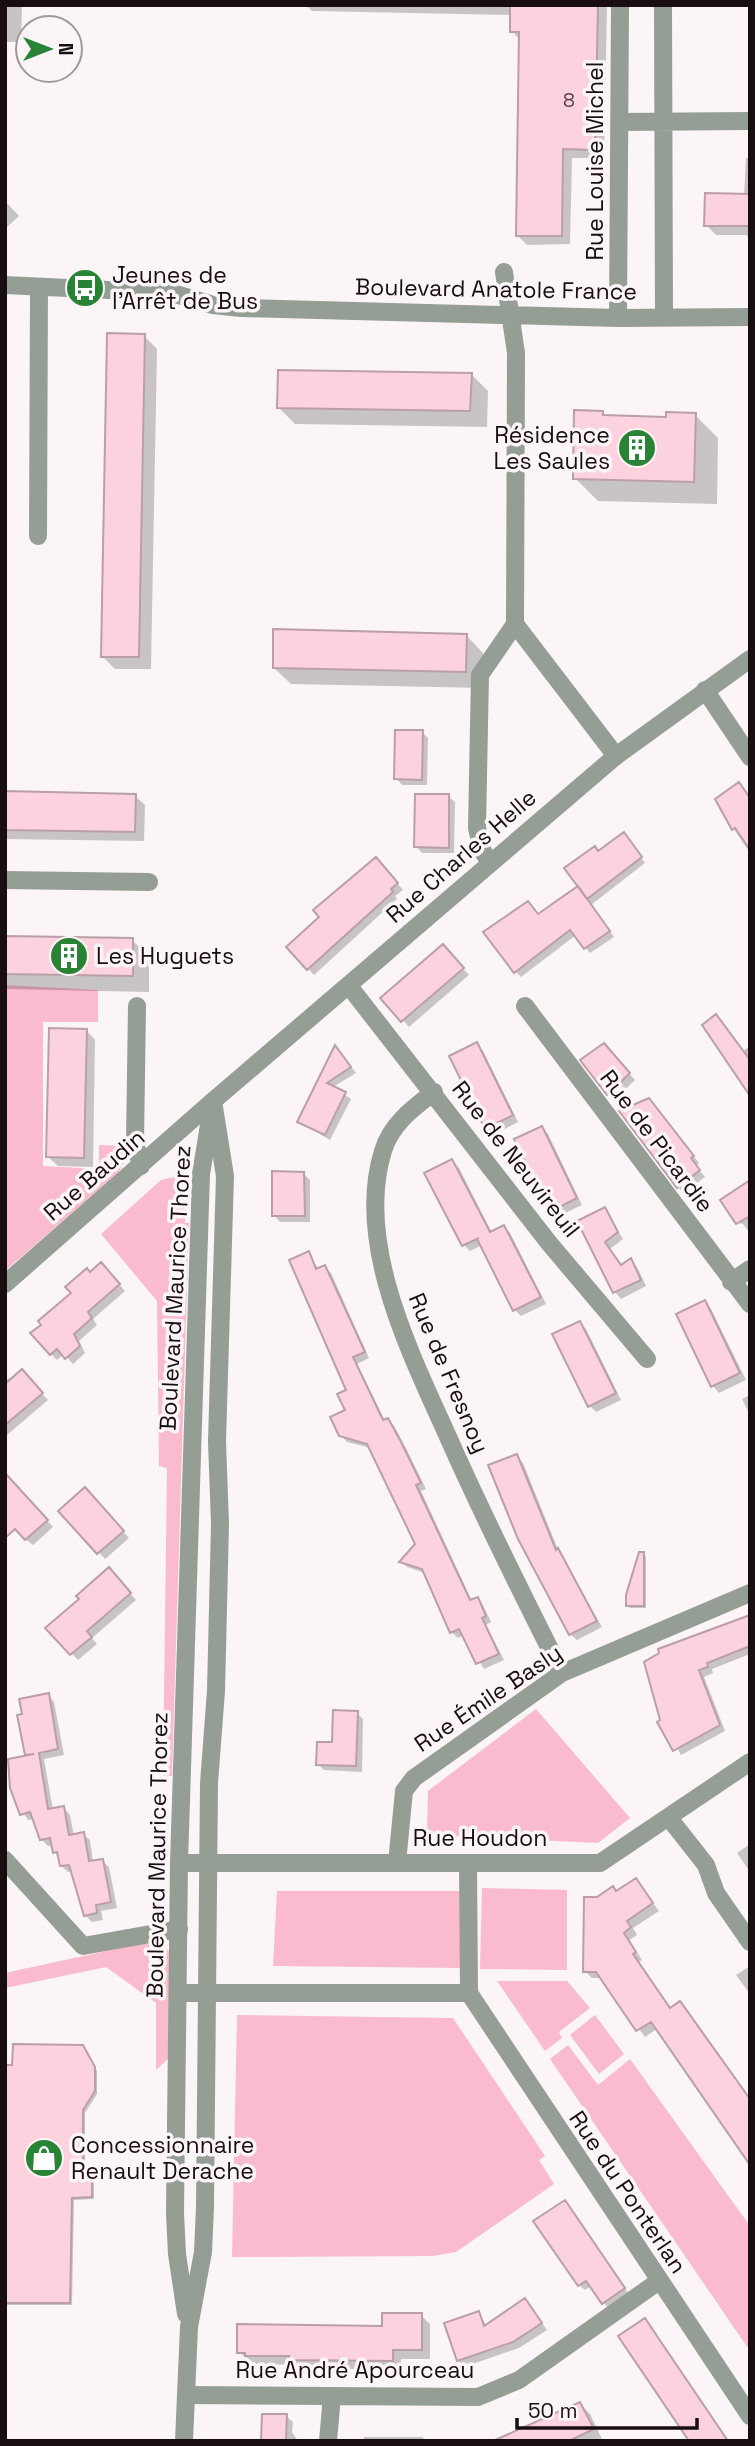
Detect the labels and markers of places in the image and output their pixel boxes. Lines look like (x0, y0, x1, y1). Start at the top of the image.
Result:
place label: Jeunes de l'Arrêt de Bus (112, 260, 258, 316)
bus stop icon: Jeunes de l'Arrêt de Bus (64, 267, 106, 309)
place label: Résidence Les Saules (493, 420, 610, 476)
building icon: Résidence Les Saules (616, 427, 658, 469)
building icon: Les Huguets (48, 935, 90, 977)
place label: Les Huguets (96, 941, 234, 971)
place label: Concessionnaire Renault Derache (71, 2130, 254, 2186)
shop icon: Concessionnaire Renault Derache (23, 2137, 65, 2179)

